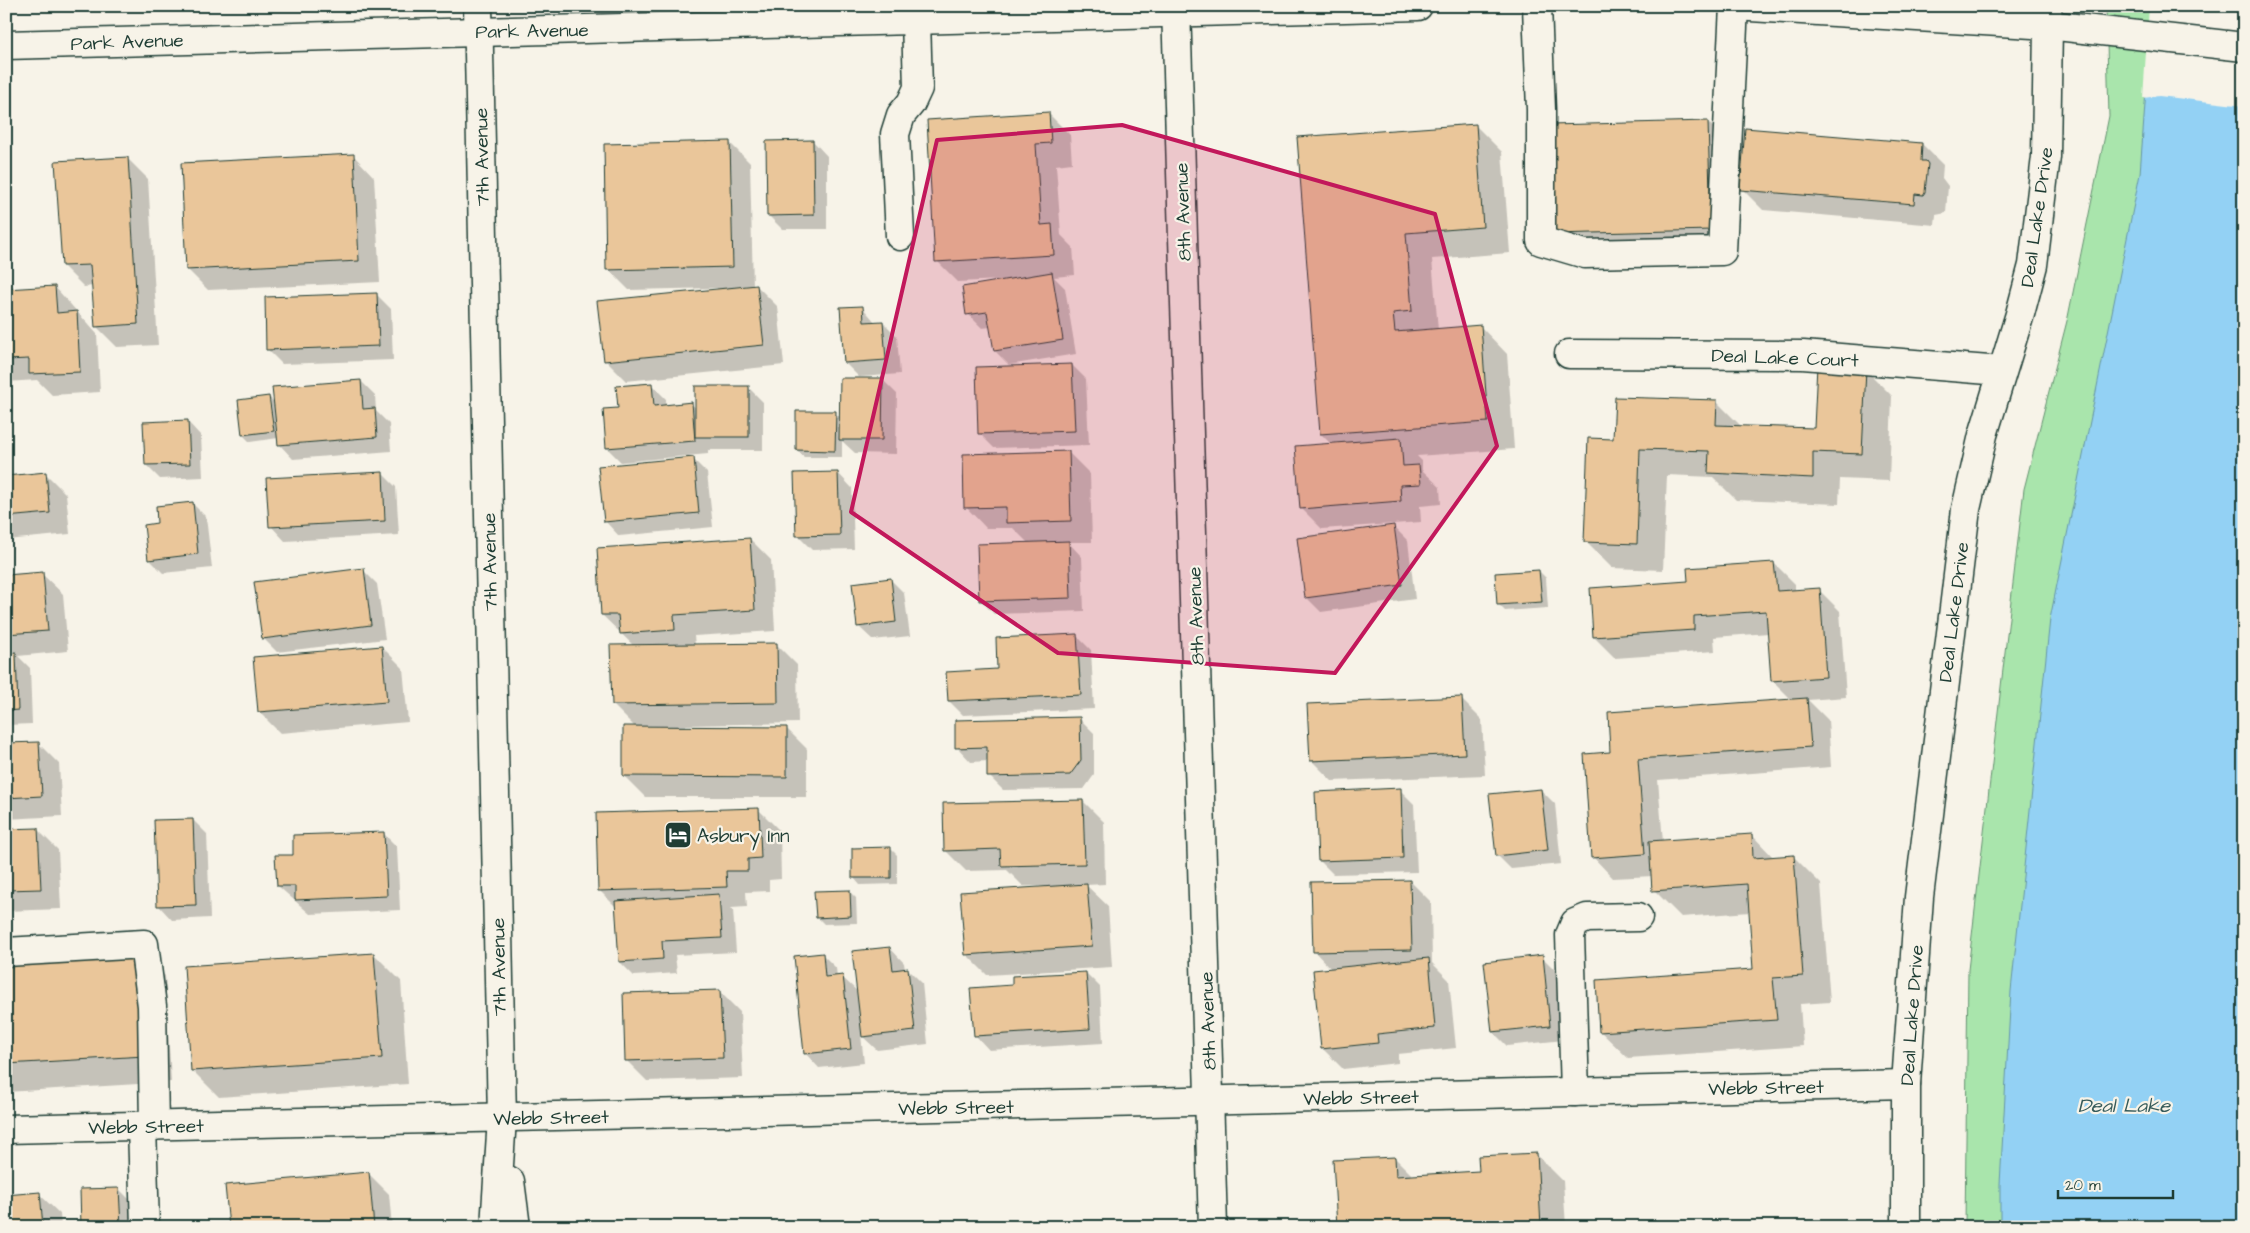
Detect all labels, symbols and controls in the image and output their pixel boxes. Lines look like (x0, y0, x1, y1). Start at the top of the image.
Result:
street label: Park Avenue (475, 17, 589, 46)
street label: Park Avenue (70, 27, 184, 58)
street label: 7th Avenue (468, 108, 497, 206)
street label: Deal Lake Drive (2014, 145, 2061, 289)
street label: 8th Avenue (1168, 162, 1199, 262)
street label: Deal Lake Court (1711, 342, 1859, 375)
street label: 7th Avenue (476, 513, 505, 611)
street label: Deal Lake Drive (1932, 541, 1976, 684)
street label: 8th Avenue (1181, 566, 1212, 666)
hotel icon: Asbury Inn (663, 820, 693, 850)
place label: Asbury Inn (697, 823, 789, 851)
street label: 7th Avenue (485, 918, 514, 1016)
street label: Deal Lake Drive (1894, 944, 1931, 1086)
street label: 8th Avenue (1193, 971, 1224, 1071)
street label: Webb Street (1708, 1074, 1824, 1103)
street label: Webb Street (1303, 1084, 1419, 1113)
water label: Deal Lake (2078, 1092, 2171, 1120)
street label: Webb Street (898, 1094, 1014, 1123)
street label: Webb Street (493, 1104, 609, 1133)
street label: Webb Street (88, 1113, 204, 1142)
scale bar (2058, 1168, 2172, 1200)
text: 20 m (2065, 1175, 2101, 1196)

